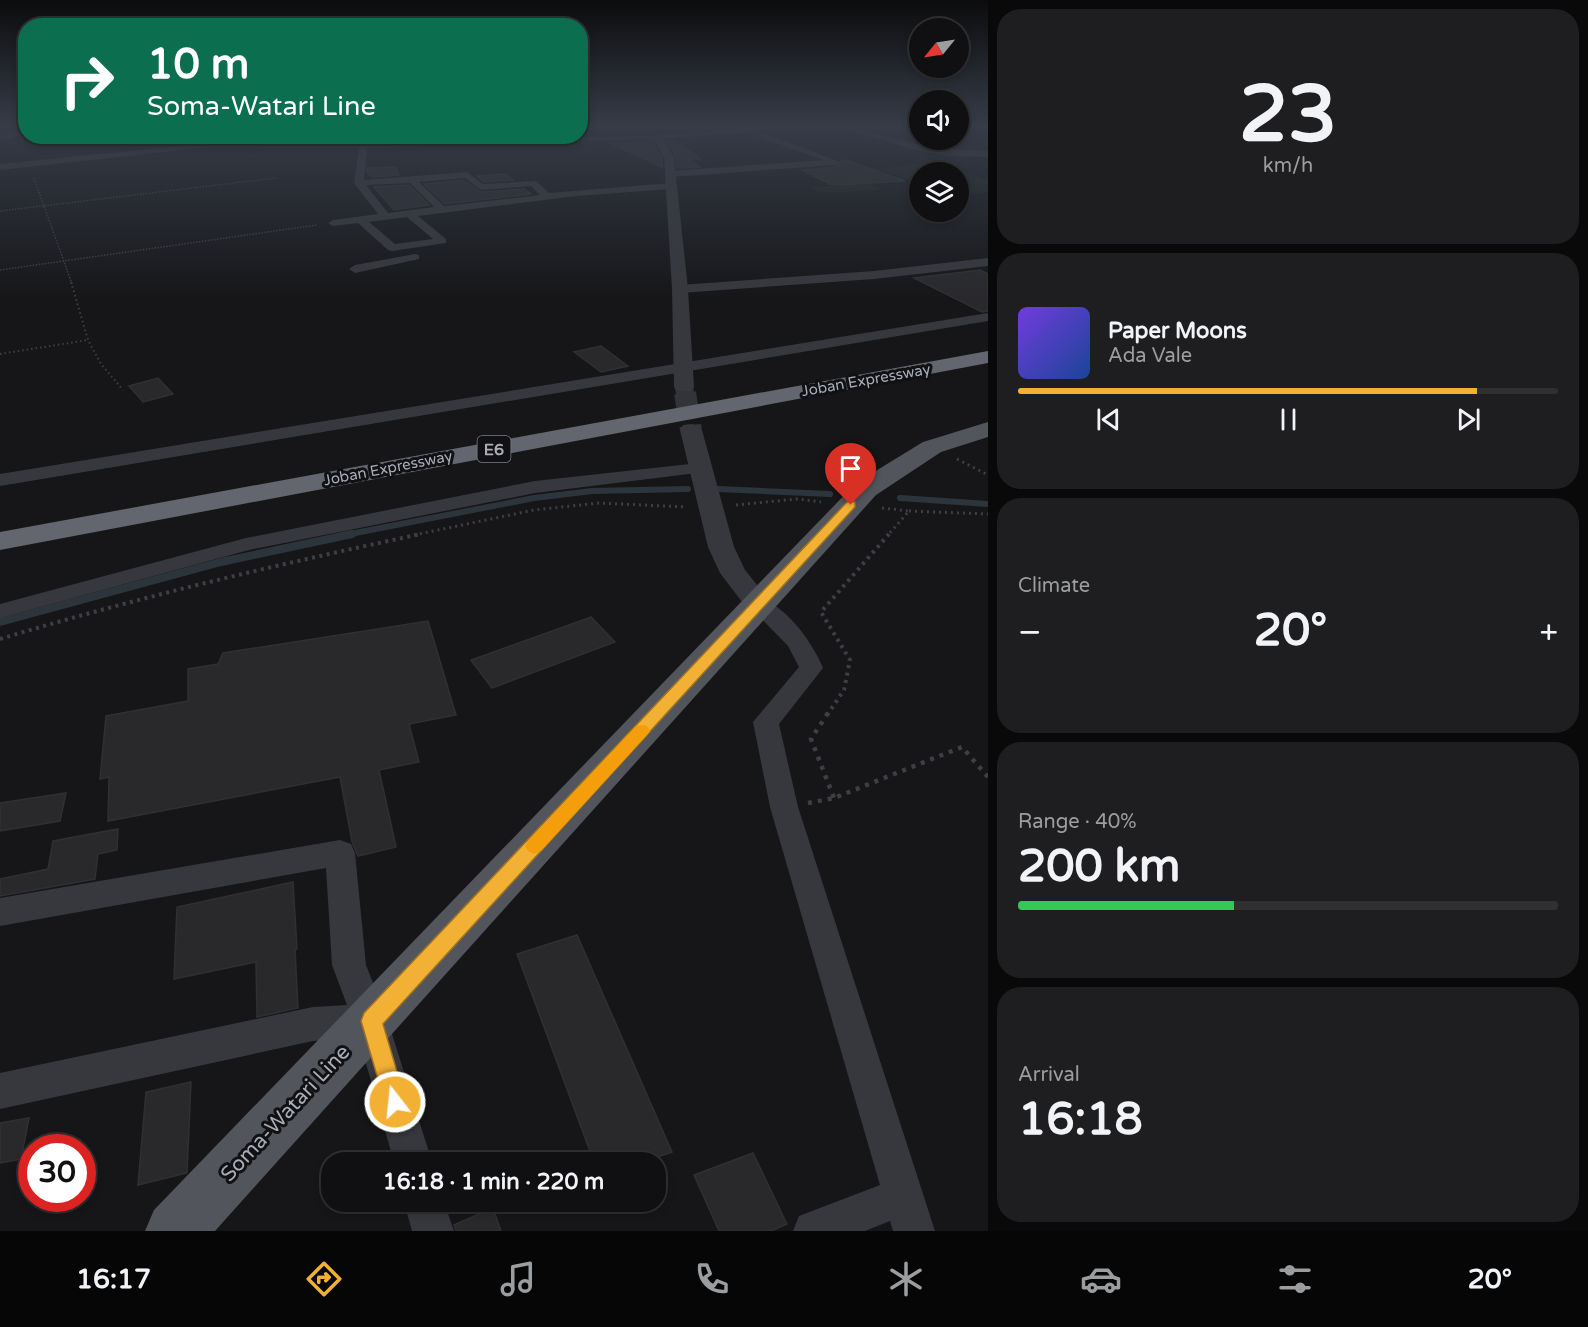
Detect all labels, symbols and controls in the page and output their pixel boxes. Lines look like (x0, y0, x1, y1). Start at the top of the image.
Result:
north arrow (909, 18, 969, 78)
map controls (909, 18, 969, 222)
text: 10 m (147, 39, 249, 90)
icon: right (48, 42, 126, 120)
text: 23 (1239, 68, 1337, 162)
text: Soma-Watari Line (147, 90, 376, 123)
button: sound (909, 90, 969, 150)
text: km/h (1263, 154, 1313, 178)
button: layers (909, 162, 969, 222)
text: Paper Moons (1108, 318, 1247, 344)
text: Ada Vale (1108, 344, 1192, 368)
street label: Joban Expressway (800, 360, 932, 400)
icon: previous (1092, 403, 1125, 436)
icon: pause (1272, 403, 1305, 436)
icon: next (1452, 403, 1485, 436)
road number: E6 (478, 436, 510, 462)
pin (825, 443, 876, 505)
street label: Joban Expressway (322, 447, 454, 489)
icon: arrive (834, 452, 867, 485)
text: Climate (1018, 574, 1090, 598)
text: 20° (1254, 604, 1327, 658)
text: − (1018, 613, 1042, 652)
text: + (1539, 613, 1558, 652)
text: Range · 40% (1018, 810, 1137, 834)
text: 200 km (1018, 840, 1180, 894)
street label: Soma-Watari Line (216, 1040, 355, 1187)
text: Arrival (1018, 1063, 1080, 1087)
position arrow (363, 1070, 427, 1134)
text: 16:18 (1018, 1093, 1143, 1147)
speed limit sign: 30 (18, 1134, 96, 1212)
text: 16:18 · 1 min · 220 m (383, 1169, 604, 1195)
icon: directions (303, 1258, 345, 1300)
icon: music (497, 1258, 539, 1300)
icon: phone (691, 1258, 733, 1300)
icon: climate (885, 1258, 927, 1300)
icon: car (1080, 1258, 1122, 1300)
icon: filters (1274, 1258, 1316, 1300)
text: 16:17 (76, 1263, 151, 1296)
text: 20° (1468, 1263, 1512, 1296)

